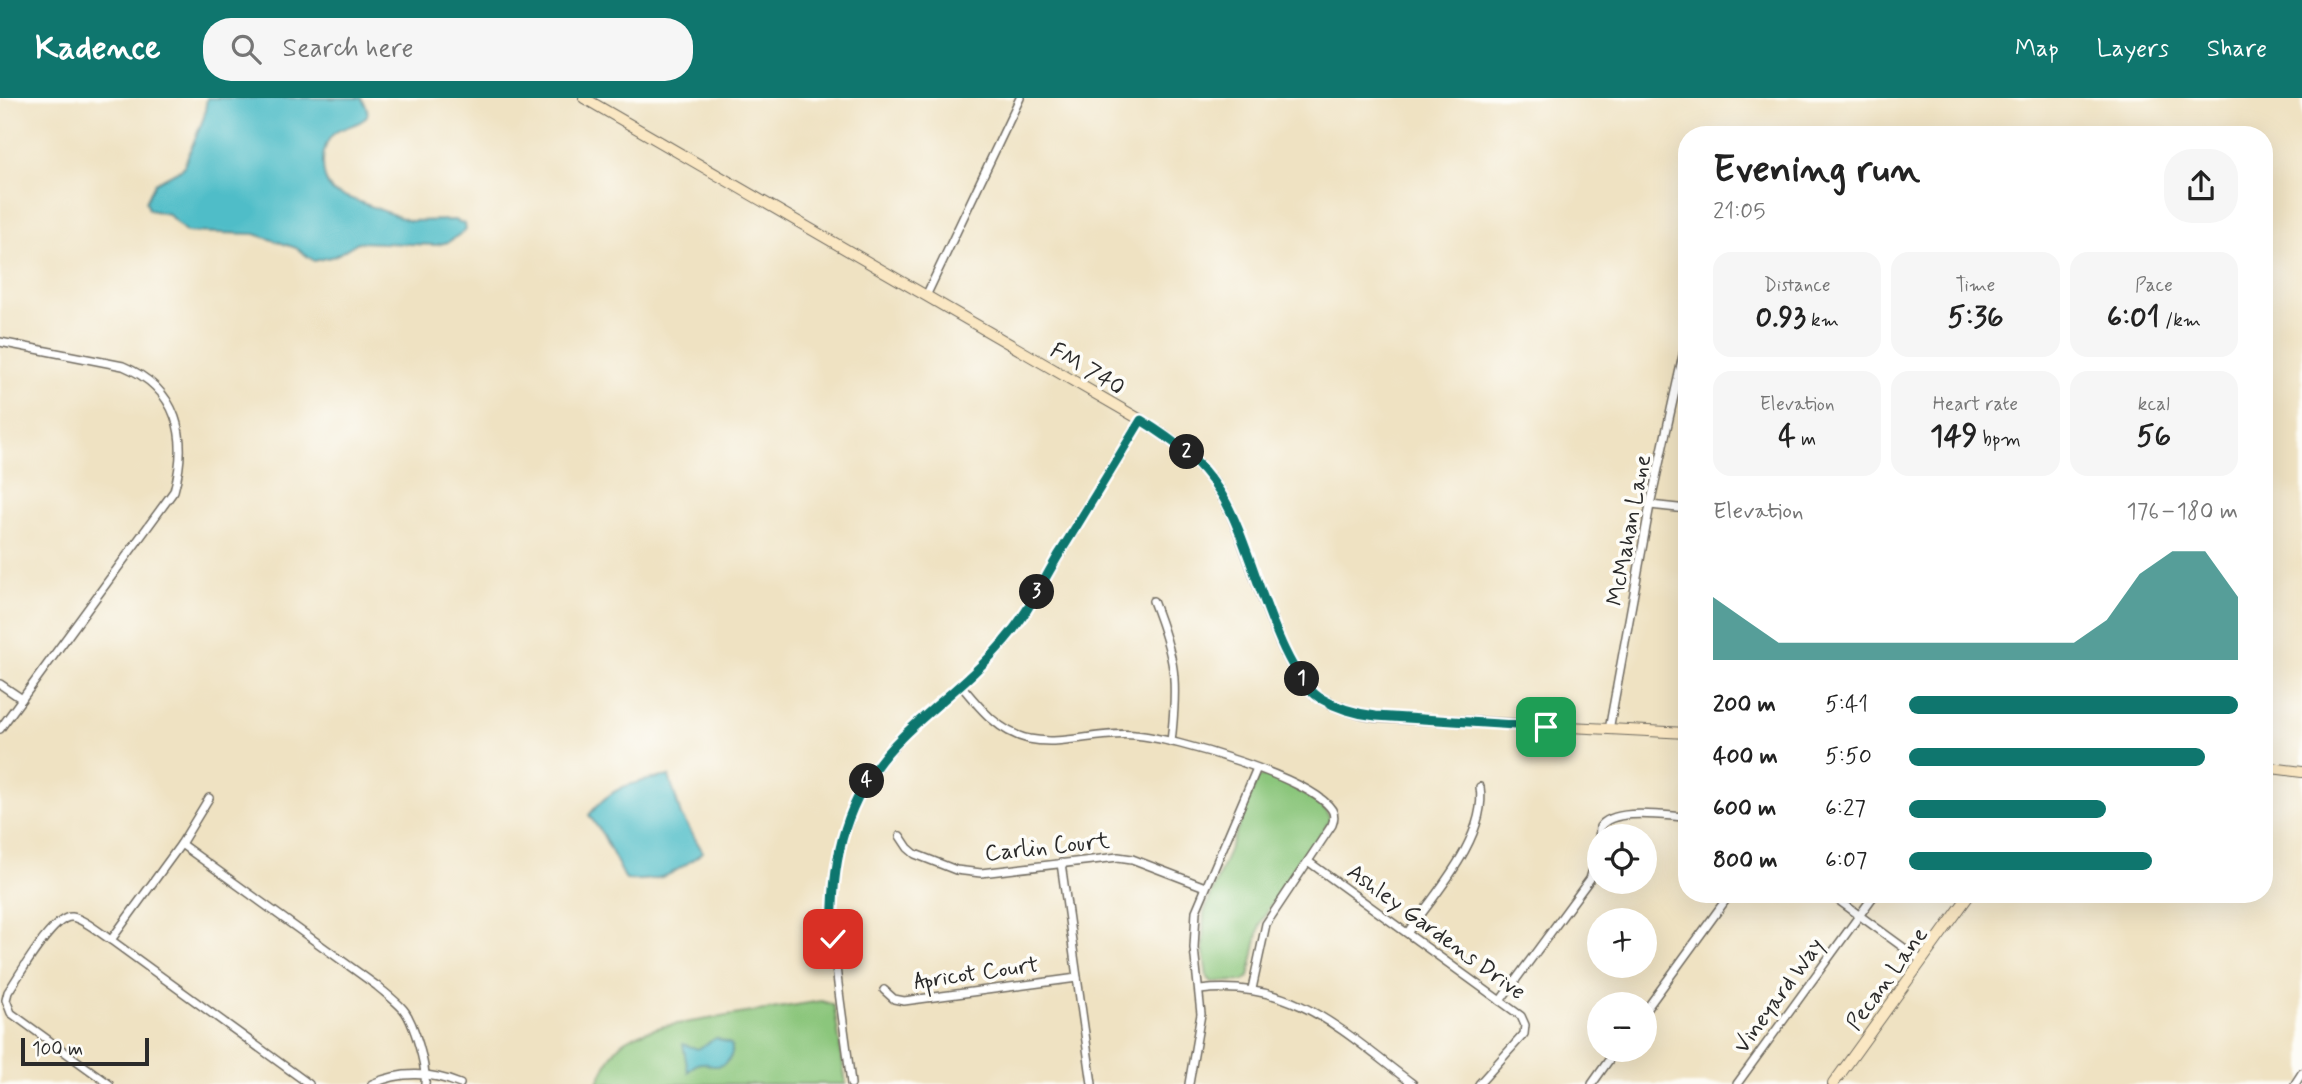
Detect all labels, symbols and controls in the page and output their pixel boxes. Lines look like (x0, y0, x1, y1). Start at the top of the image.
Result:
search box (203, 18, 693, 81)
text: Kadence (35, 27, 161, 71)
icon: search (227, 30, 265, 68)
text: Search here (283, 32, 413, 66)
text: Map (2015, 34, 2059, 65)
text: Layers (2097, 34, 2169, 65)
text: Share (2207, 34, 2267, 65)
text: Evening run (1713, 146, 1920, 195)
button: share (2164, 149, 2238, 223)
text: 21:05 (1713, 197, 1765, 227)
text: Distance (1764, 273, 1831, 298)
text: Time (1956, 273, 1995, 298)
text: Pace (2135, 273, 2173, 298)
text: 0.93 (1756, 298, 1806, 337)
text: 5:36 (1947, 298, 2004, 337)
text: 6:01 (2107, 298, 2160, 337)
text: km (1806, 308, 1839, 333)
text: /km (2160, 308, 2201, 333)
street label: FM 740 (1044, 336, 1130, 403)
text: Elevation (1760, 392, 1835, 417)
text: Heart rate (1933, 392, 2018, 417)
text: kcal (2138, 392, 2170, 417)
text: 4 (1778, 417, 1796, 456)
text: 149 (1930, 417, 1977, 456)
text: 56 (2137, 417, 2171, 456)
text: m (1796, 427, 1816, 452)
text: bpm (1977, 427, 2021, 452)
pin: 2 (1170, 434, 1204, 470)
text: 2 (1182, 439, 1191, 464)
street label: McMahan Lane (1601, 452, 1659, 609)
text: Elevation (1713, 497, 1804, 527)
text: 176–180 m (2126, 497, 2238, 527)
pin: 3 (1020, 574, 1054, 610)
text: 3 (1032, 579, 1041, 604)
pin: 1 (1284, 662, 1320, 696)
text: 1 (1297, 666, 1306, 691)
text: 200 m (1713, 690, 1776, 720)
text: 5:41 (1825, 690, 1868, 720)
pin (1516, 697, 1576, 757)
icon: arrive (1527, 708, 1565, 746)
text: 400 m (1713, 742, 1778, 772)
text: 5:50 (1825, 742, 1872, 772)
pin: 4 (850, 764, 884, 798)
text: 4 (861, 768, 872, 793)
text: 600 m (1713, 794, 1776, 824)
text: 6:27 (1825, 794, 1866, 824)
map controls (1587, 824, 1657, 1062)
button: locate (1587, 824, 1657, 894)
street label: Carlin Court (983, 826, 1112, 869)
text: 800 m (1713, 846, 1777, 876)
text: 6:07 (1825, 846, 1867, 876)
street label: Ashley Gardens Drive (1340, 858, 1531, 1008)
button: + (1587, 908, 1657, 978)
pin (803, 909, 863, 969)
icon: check (814, 920, 852, 958)
street label: Pecan Lane (1840, 921, 1935, 1037)
street label: Vineyard Way (1728, 932, 1832, 1060)
street label: Apricot Court (912, 950, 1041, 999)
button: − (1587, 992, 1657, 1062)
scale bar (21, 1035, 149, 1067)
text: 100 m (32, 1037, 83, 1062)

